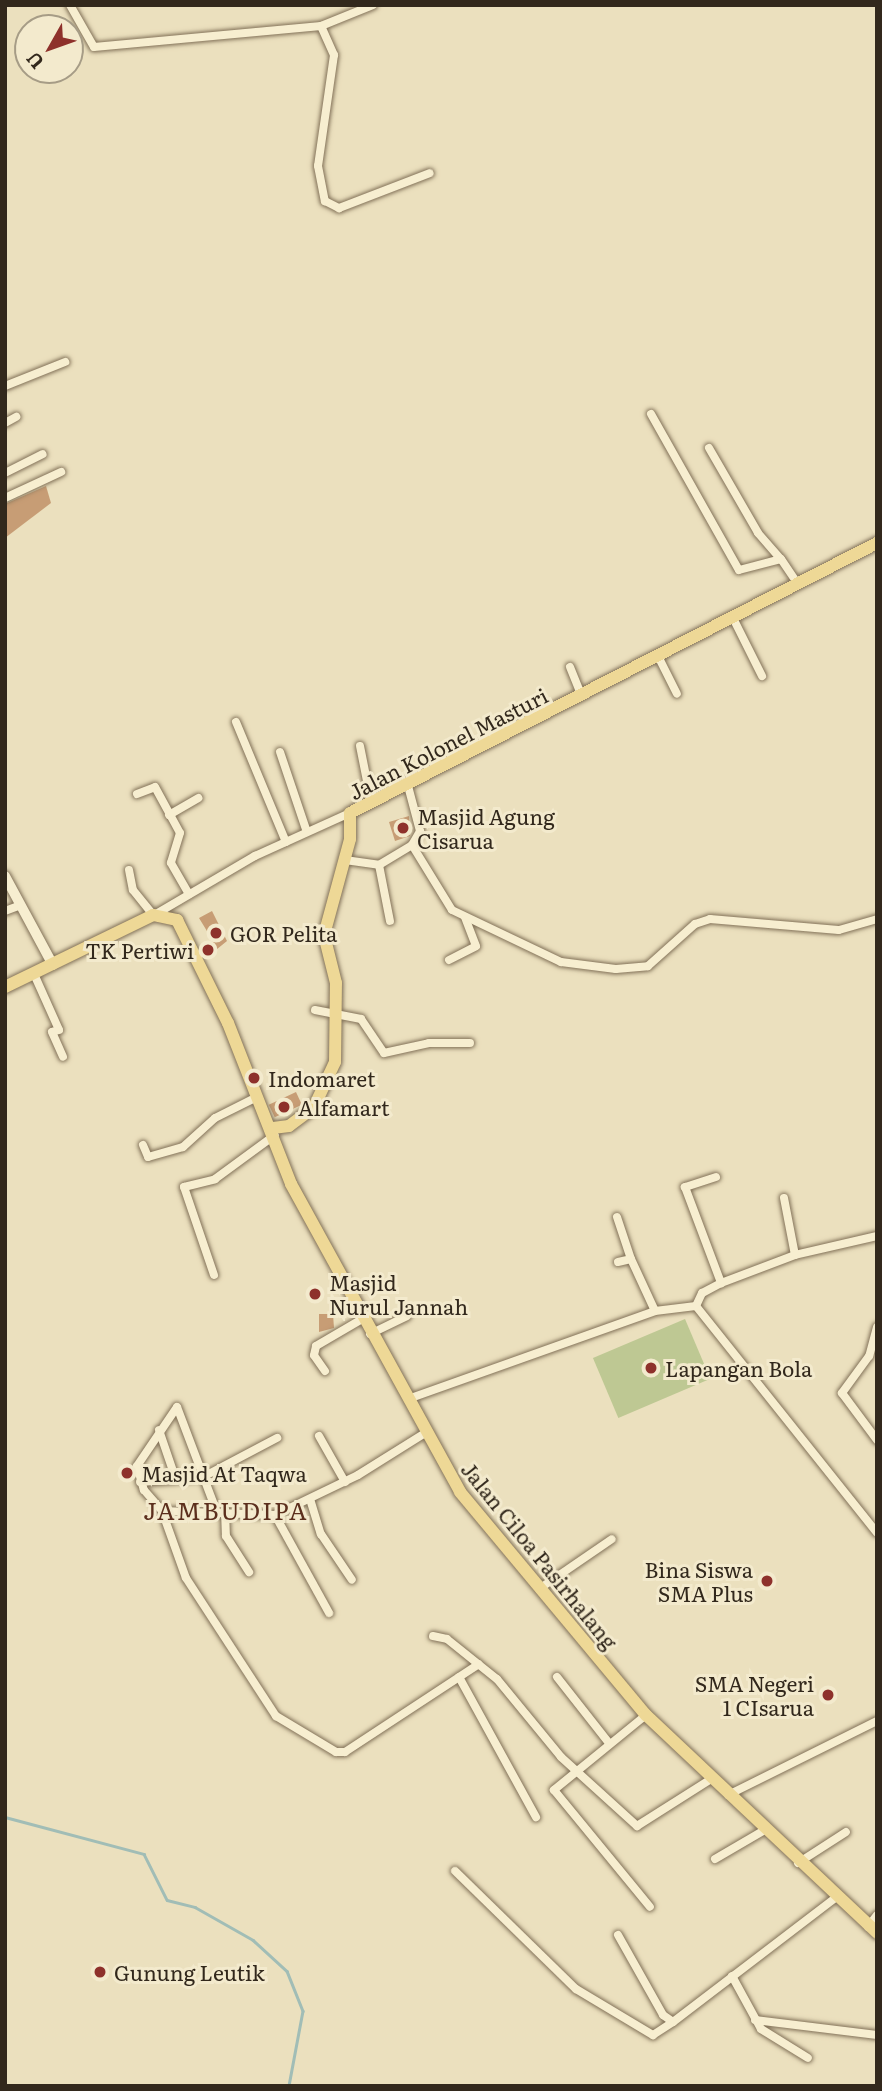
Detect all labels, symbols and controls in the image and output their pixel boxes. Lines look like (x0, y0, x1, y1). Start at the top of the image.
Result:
north arrow (14, 14, 84, 84)
text: U (19, 46, 50, 76)
street label: Jalan Kolonel Masturi (344, 682, 552, 804)
place label: Masjid Agung Cisarua (417, 803, 555, 853)
marker: Masjid Agung Cisarua (395, 820, 411, 836)
place label: GOR Pelita (230, 920, 337, 946)
marker: GOR Pelita (208, 925, 224, 941)
place label: TK Pertiwi (85, 937, 194, 963)
marker: TK Pertiwi (200, 942, 216, 958)
place label: Indomaret (268, 1065, 375, 1091)
marker: Indomaret (246, 1070, 262, 1086)
place label: Alfamart (298, 1094, 389, 1120)
marker: Alfamart (276, 1099, 292, 1115)
place label: Masjid Nurul Jannah (329, 1269, 468, 1319)
marker: Masjid Nurul Jannah (307, 1286, 323, 1302)
place label: Lapangan Bola (665, 1355, 812, 1381)
marker: Lapangan Bola (643, 1360, 659, 1376)
street label: Jalan Ciloa Pasirhalang (457, 1456, 623, 1654)
place label: Masjid At Taqwa (141, 1460, 307, 1486)
marker: Masjid At Taqwa (119, 1465, 135, 1481)
district label: JAMBUDIPA (144, 1496, 308, 1524)
place label: Bina Siswa SMA Plus (645, 1556, 753, 1606)
marker: Bina Siswa SMA Plus (759, 1573, 775, 1589)
place label: SMA Negeri 1 CIsarua (695, 1670, 814, 1720)
marker: SMA Negeri 1 CIsarua (820, 1687, 836, 1703)
place label: Gunung Leutik (114, 1959, 265, 1985)
marker: Gunung Leutik (92, 1964, 108, 1980)

